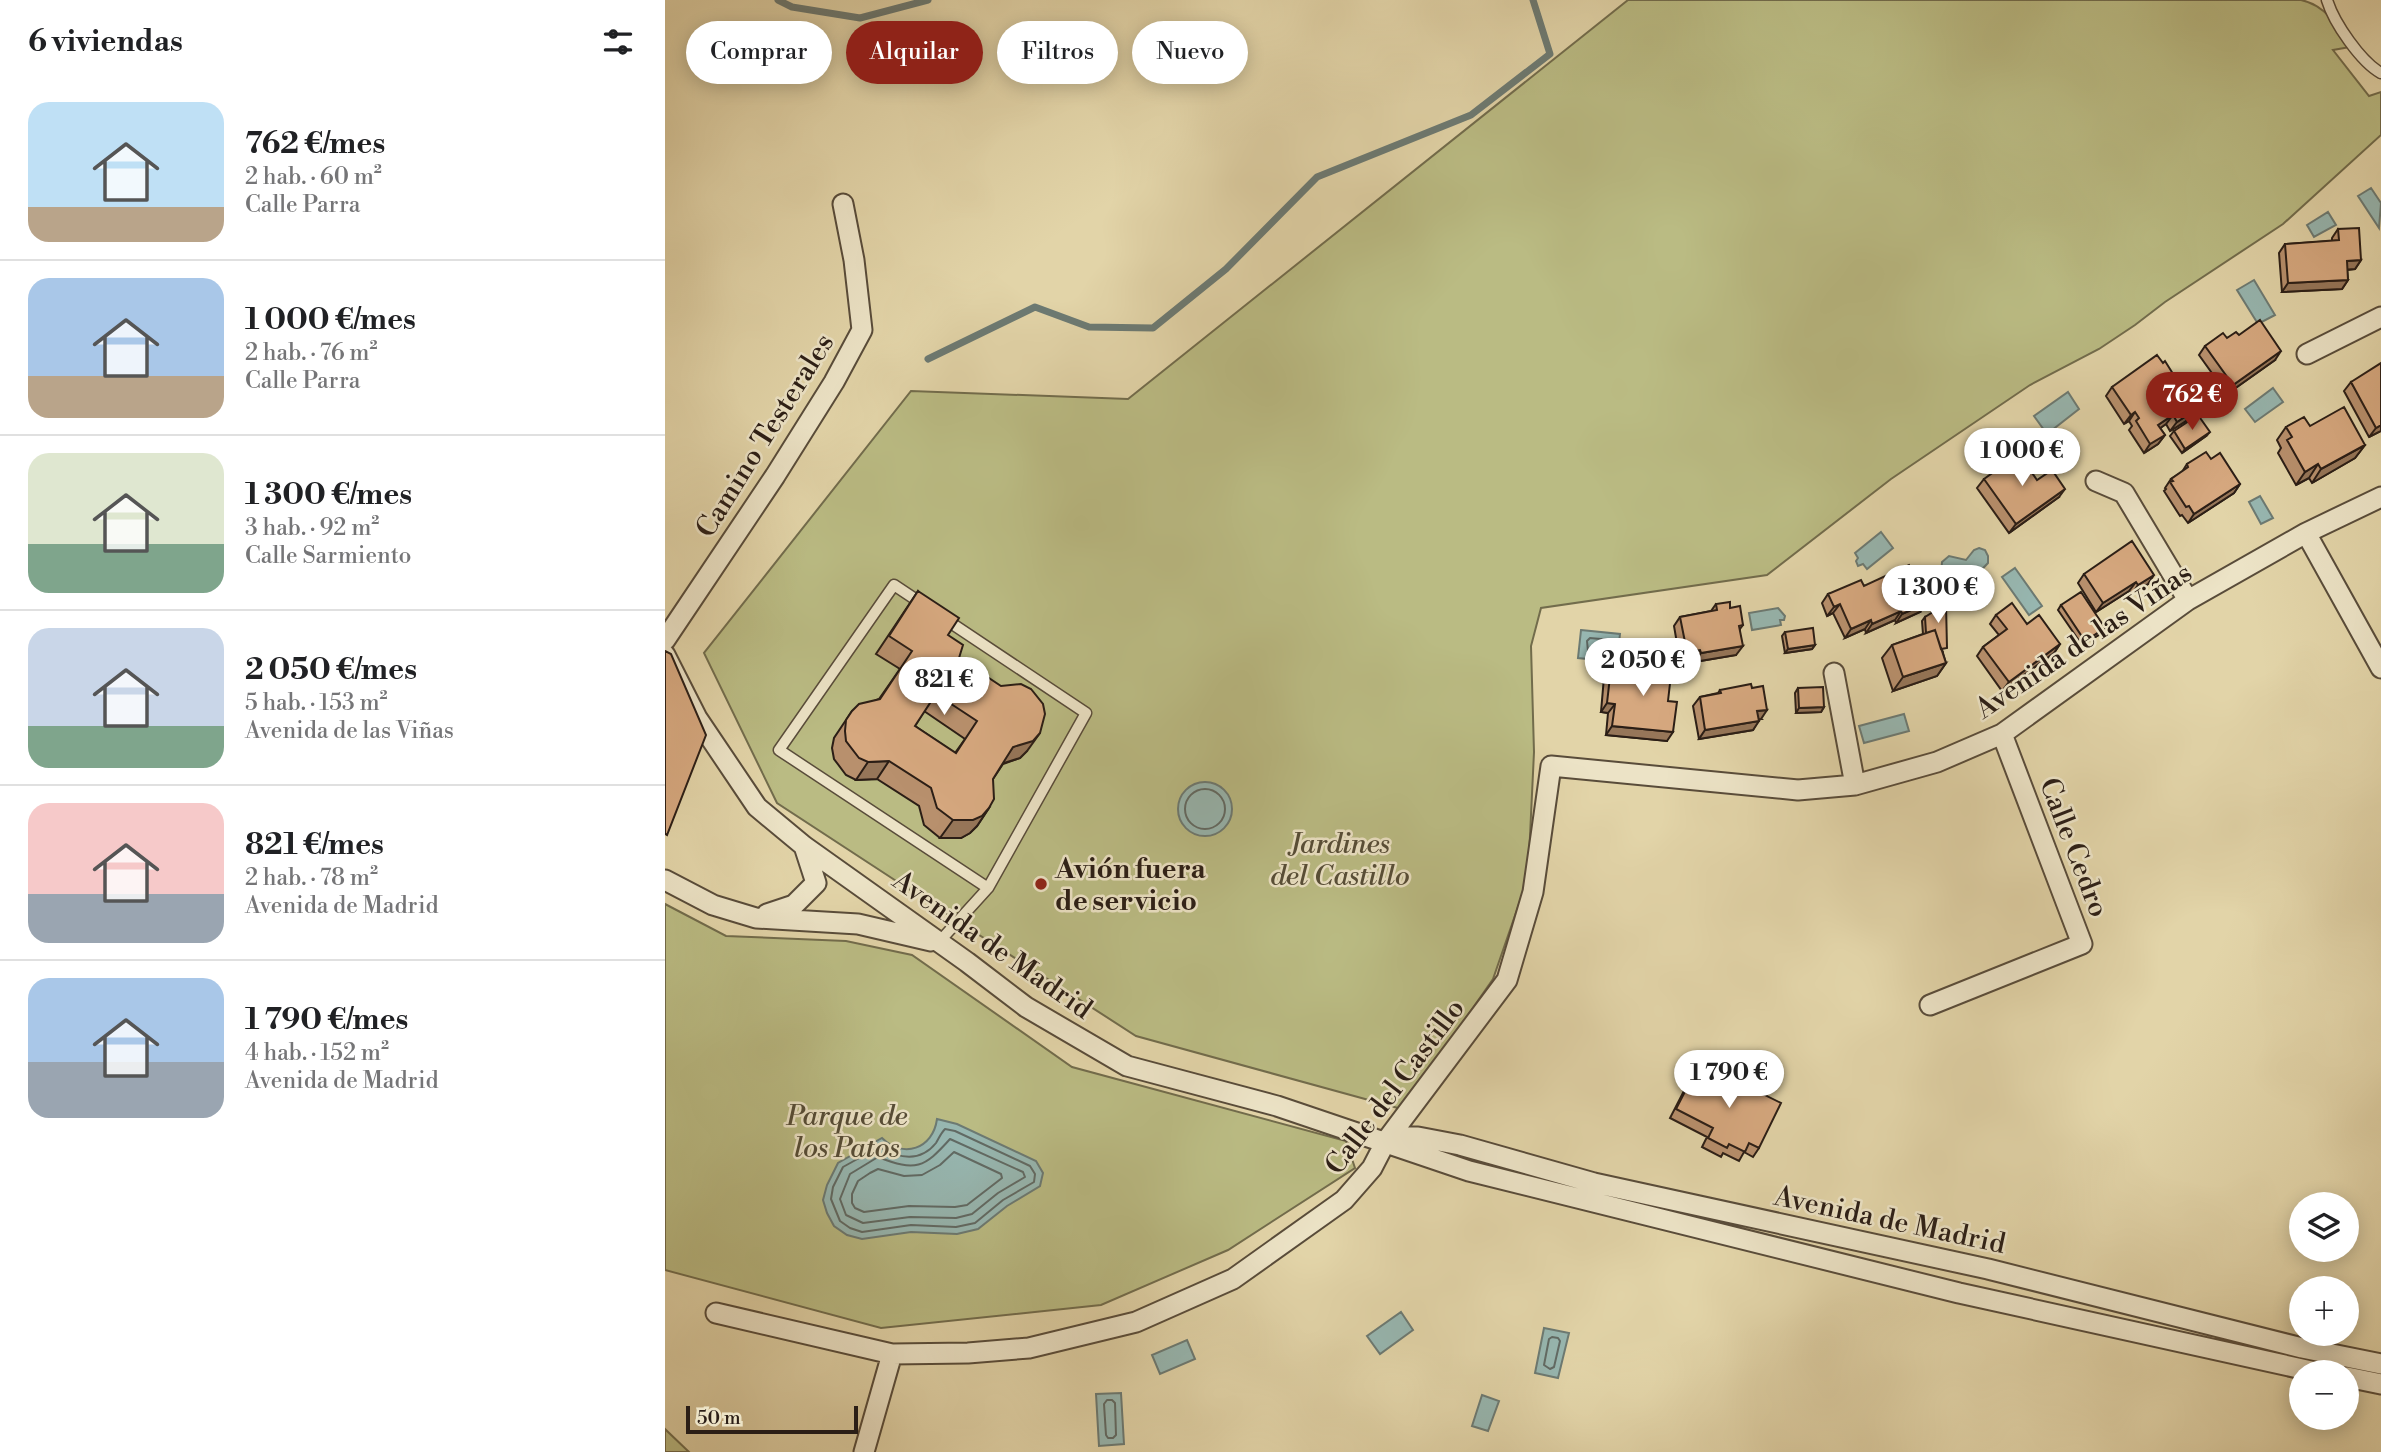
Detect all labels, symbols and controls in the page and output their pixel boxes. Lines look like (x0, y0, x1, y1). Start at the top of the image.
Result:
chip: Comprar (686, 21, 832, 84)
chip: Alquilar (846, 21, 983, 84)
chip: Filtros (997, 21, 1118, 84)
chip: Nuevo (1132, 21, 1248, 84)
text: 6 viviendas (28, 23, 183, 61)
icon: filters (599, 23, 637, 61)
text: 762 €/mes (245, 125, 385, 163)
icon: home (84, 130, 168, 214)
text: 2 hab. · 60 m² (245, 163, 382, 191)
text: Calle Parra (245, 191, 360, 219)
text: 1 000 €/mes (245, 301, 416, 339)
icon: home (84, 306, 168, 390)
street label: Camino Testerales (688, 327, 842, 544)
text: 2 hab. · 76 m² (245, 339, 378, 367)
text: Calle Parra (245, 367, 360, 395)
pin: 762 € (2143, 372, 2241, 432)
text: 762 € (2162, 381, 2222, 409)
pin: 1 000 € (1957, 428, 2087, 488)
text: 1 000 € (1980, 437, 2064, 465)
text: 1 300 €/mes (245, 476, 412, 514)
icon: home (84, 481, 168, 565)
text: 3 hab. · 92 m² (245, 514, 379, 542)
text: Calle Sarmiento (245, 542, 412, 570)
street label: Avenida de las Viñas (1968, 556, 2199, 727)
pin: 1 300 € (1873, 566, 2003, 625)
text: 1 300 € (1898, 574, 1978, 602)
pin: 2 050 € (1578, 638, 1708, 698)
text: 2 050 € (1601, 647, 1685, 675)
text: 2 050 €/mes (245, 651, 417, 689)
icon: home (84, 656, 168, 740)
pin: 821 € (895, 658, 993, 717)
text: 821 € (915, 666, 974, 694)
text: 5 hab. · 153 m² (245, 689, 388, 717)
text: Avenida de las Viñas (245, 717, 454, 745)
street label: Calle Cedro (2031, 773, 2116, 922)
text: 821 €/mes (245, 826, 384, 864)
park label: Jardines del Castillo (1270, 827, 1410, 894)
icon: home (84, 831, 168, 915)
place label: Avión fuera de servicio (1054, 852, 1207, 919)
street label: Avenida de Madrid (885, 863, 1099, 1027)
text: 2 hab. · 78 m² (245, 864, 378, 892)
marker: Avión fuera de servicio (1033, 876, 1049, 892)
text: Avenida de Madrid (245, 892, 439, 920)
street label: Calle del Castillo (1318, 992, 1473, 1182)
text: 1 790 €/mes (245, 1001, 408, 1039)
icon: home (84, 1006, 168, 1090)
text: 4 hab. · 152 m² (245, 1039, 389, 1067)
pin: 1 790 € (1664, 1050, 1794, 1110)
text: 1 790 € (1690, 1059, 1768, 1087)
text: Avenida de Madrid (245, 1067, 439, 1095)
park label: Parque de los Patos (785, 1099, 908, 1166)
street label: Avenida de Madrid (1770, 1179, 2009, 1262)
map controls (2289, 1192, 2359, 1430)
button: layers (2289, 1192, 2359, 1262)
button: + (2289, 1276, 2359, 1346)
button: − (2289, 1360, 2359, 1430)
scale bar (686, 1403, 857, 1435)
text: 50 m (697, 1406, 741, 1430)

